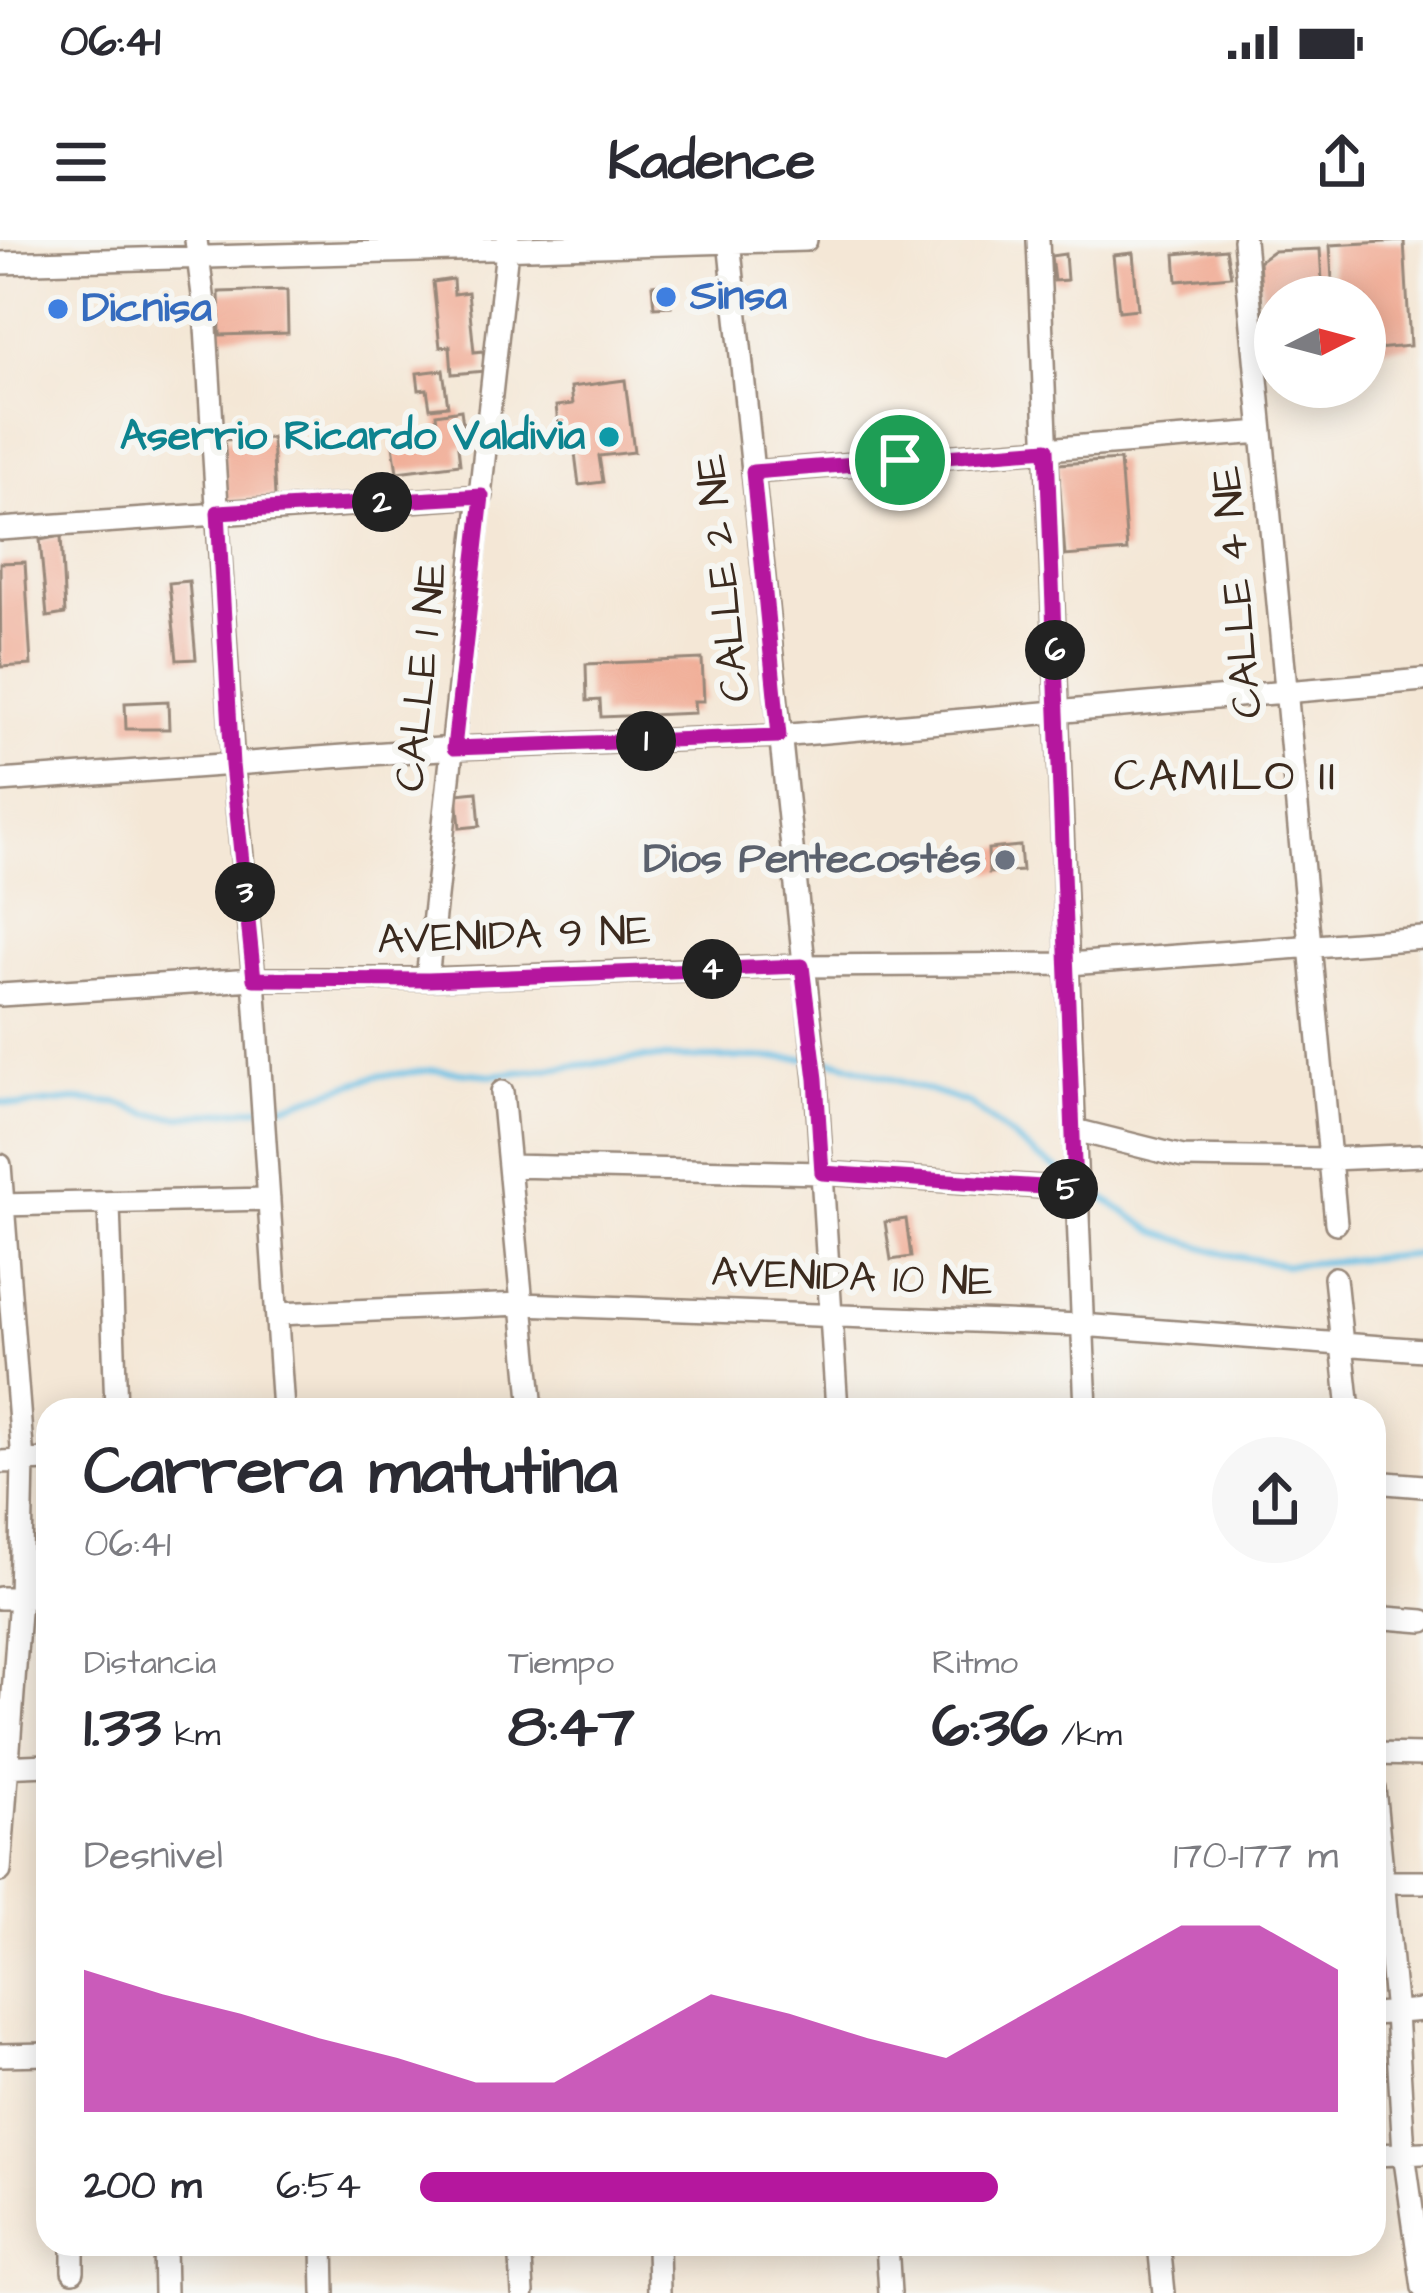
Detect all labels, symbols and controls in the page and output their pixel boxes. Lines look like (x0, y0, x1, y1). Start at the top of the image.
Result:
text: 06:41 (60, 11, 161, 73)
text: Kadence (608, 125, 815, 200)
icon: menu (48, 129, 114, 195)
icon: share (1309, 129, 1375, 195)
place label: Sinsa (689, 268, 787, 326)
north arrow (1254, 276, 1386, 408)
map controls (1254, 276, 1386, 408)
place label: Dicnisa (82, 280, 213, 338)
marker: Sinsa (653, 284, 679, 310)
marker: Dicnisa (45, 296, 71, 322)
place label: Aserrio Ricardo Valdivia (120, 408, 586, 466)
pin (849, 409, 951, 511)
marker: Aserrio Ricardo Valdivia (596, 424, 622, 450)
icon: arrive (867, 427, 933, 493)
street label: CALLE 2 NE (682, 451, 766, 705)
street label: CALLE 4 NE (1198, 463, 1278, 721)
pin: 2 (352, 472, 412, 532)
text: 2 (373, 479, 391, 525)
street label: CALLE 1 NE (381, 560, 463, 794)
pin: 6 (1025, 620, 1085, 680)
text: 6 (1045, 627, 1065, 673)
pin: 1 (616, 711, 676, 771)
text: 1 (644, 718, 648, 764)
district label: CAMILO II (1114, 746, 1338, 808)
place label: Dios Pentecostés (644, 831, 981, 889)
marker: Dios Pentecostés (992, 847, 1018, 873)
pin: 3 (215, 862, 275, 922)
text: 3 (237, 869, 253, 915)
street label: AVENIDA 9 NE (376, 902, 652, 970)
pin: 4 (682, 939, 742, 999)
text: 4 (701, 946, 723, 992)
pin: 5 (1038, 1159, 1098, 1219)
text: 5 (1056, 1166, 1080, 1212)
street label: AVENIDA 10 NE (710, 1244, 994, 1312)
text: Carrera matutina (84, 1427, 618, 1519)
button: share (1212, 1437, 1338, 1563)
text: 06:41 (84, 1518, 171, 1572)
text: Distancia (84, 1640, 216, 1686)
text: Tiempo (508, 1640, 614, 1686)
text: Ritmo (932, 1640, 1018, 1686)
text: 1.33 (84, 1686, 161, 1769)
text: 8:47 (508, 1686, 635, 1769)
text: 6:36 (932, 1686, 1048, 1769)
text: km (161, 1712, 220, 1758)
text: /km (1048, 1712, 1122, 1758)
text: Desnivel (84, 1830, 223, 1884)
text: 170–177 m (1173, 1830, 1338, 1884)
text: 200 m (84, 2160, 202, 2214)
text: 6:54 (276, 2160, 361, 2214)

